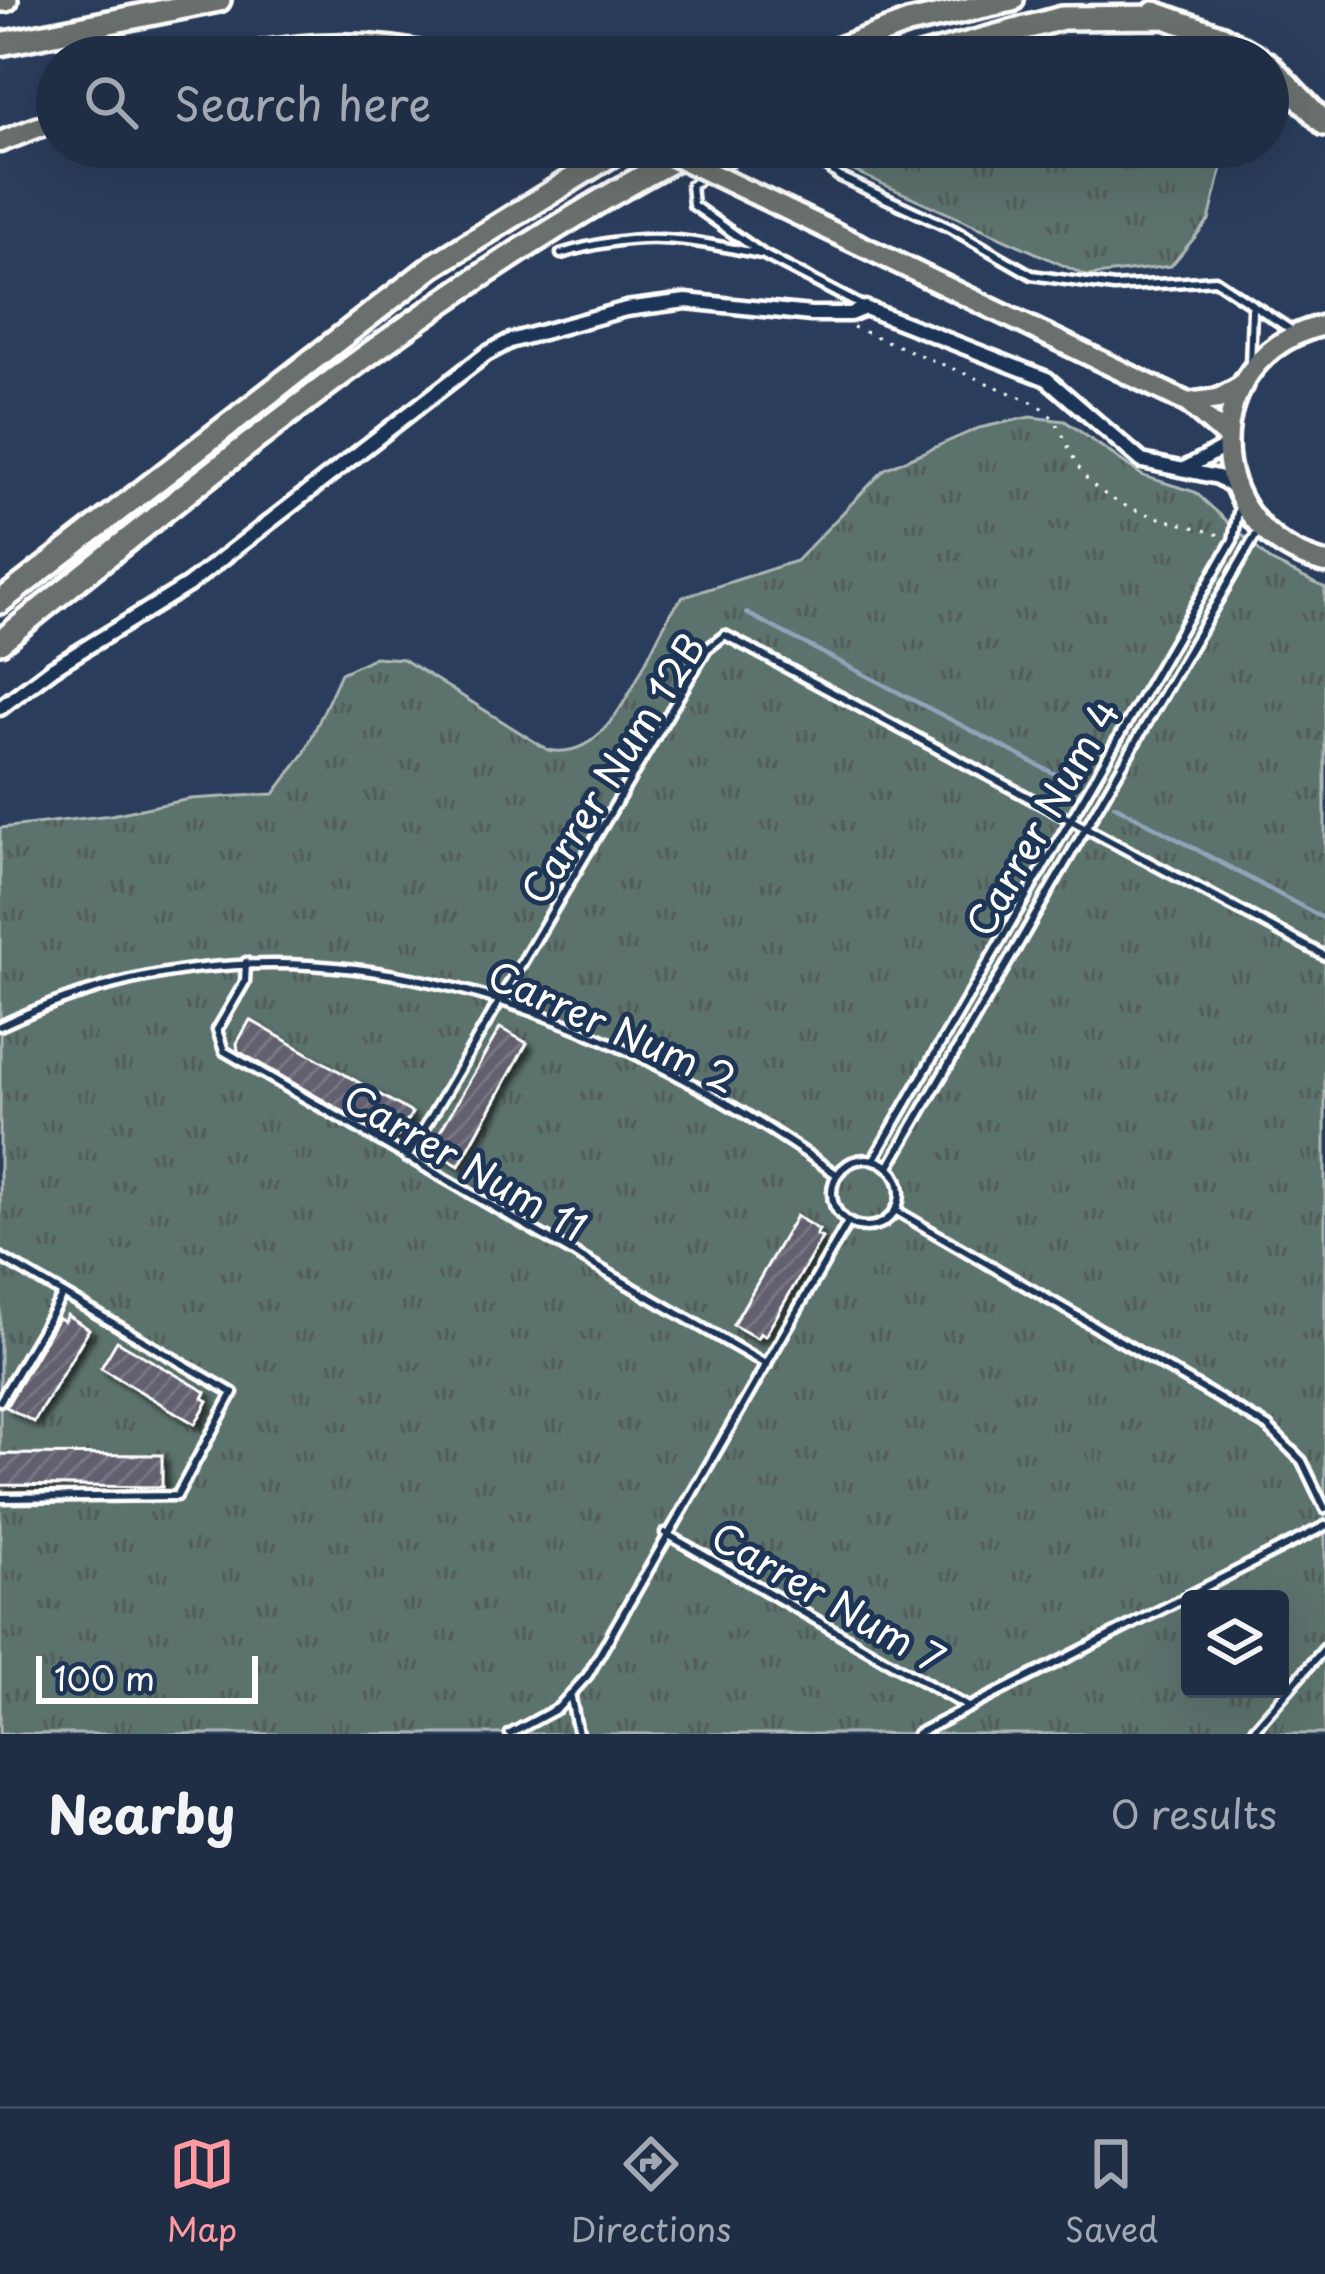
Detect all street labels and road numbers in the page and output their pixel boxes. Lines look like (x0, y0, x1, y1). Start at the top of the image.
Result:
street label: Carrer Num 12B (504, 621, 718, 915)
street label: Carrer Num 4 (949, 688, 1133, 946)
street label: Carrer Num 2 (479, 944, 747, 1106)
street label: Carrer Num 11 (334, 1068, 598, 1254)
street label: Carrer Num 7 (701, 1505, 957, 1687)

